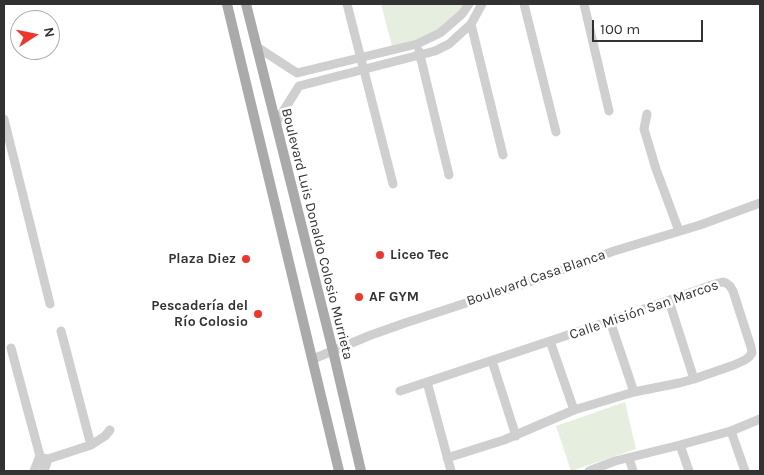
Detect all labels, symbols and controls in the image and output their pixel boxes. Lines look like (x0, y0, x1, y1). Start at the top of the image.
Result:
north arrow (10, 10, 60, 60)
scale bar (594, 10, 705, 42)
text: 100 m (600, 20, 640, 38)
text: N (40, 26, 59, 39)
street label: Boulevard Luis Donaldo Colosio Murrieta (278, 107, 356, 361)
street label: Boulevard Casa Blanca (464, 246, 608, 310)
place label: Liceo Tec (390, 247, 449, 263)
marker: Liceo Tec (374, 249, 386, 261)
place label: Plaza Diez (168, 251, 236, 267)
marker: Plaza Diez (240, 253, 252, 265)
street label: Calle Misión San Marcos (567, 277, 721, 343)
place label: AF GYM (369, 289, 419, 305)
marker: AF GYM (353, 291, 365, 303)
place label: Pescadería del Río Colosio (151, 298, 248, 331)
marker: Pescadería del Río Colosio (252, 308, 264, 320)

